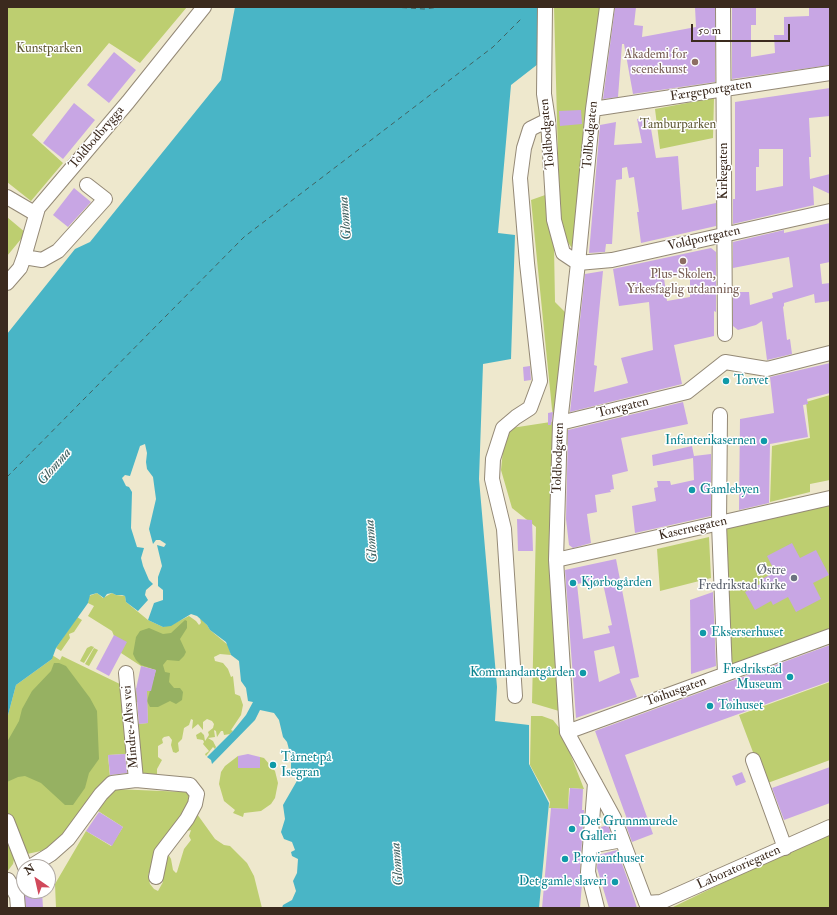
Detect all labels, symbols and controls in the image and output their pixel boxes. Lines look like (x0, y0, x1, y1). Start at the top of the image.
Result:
scale bar (693, 16, 792, 42)
text: 50 m (698, 23, 721, 38)
park label: Kunstparken (16, 41, 82, 57)
place label: Akademi for scenekunst (624, 47, 687, 78)
marker: Akademi for scenekunst (690, 57, 700, 67)
street label: Færgeportgaten (669, 77, 753, 105)
street label: Toldbodgaten (537, 98, 559, 170)
street label: Tollbodgaten (580, 100, 602, 170)
street label: Toldbodbrygga (66, 103, 128, 173)
park label: Tamburparken (640, 117, 716, 133)
street label: Kirkegaten (716, 143, 732, 199)
water label: Glomma (336, 196, 356, 240)
street label: Voldportgaten (666, 223, 742, 255)
marker: Plus-Skolen, Yrkesfaglig utdanning (678, 256, 688, 266)
place label: Plus-Skolen, Yrkesfaglig utdanning (627, 267, 739, 298)
place label: Torvet (734, 373, 768, 389)
marker: Torvet (721, 376, 731, 386)
street label: Torvgaten (596, 394, 650, 422)
street label: Toldbodgaten (550, 422, 568, 494)
place label: Infanterikasernen (665, 433, 756, 449)
marker: Infanterikasernen (759, 436, 769, 446)
water label: Glomma (34, 445, 76, 489)
place label: Gamlebyen (700, 482, 759, 498)
marker: Gamlebyen (687, 485, 697, 495)
street label: Kasernegaten (657, 514, 729, 544)
water label: Glomma (362, 519, 382, 563)
place label: Østre Fredrikstad kirke (698, 563, 786, 594)
marker: Østre Fredrikstad kirke (789, 573, 799, 583)
place label: Kjørbogården (581, 575, 652, 591)
marker: Kjørbogården (568, 578, 578, 588)
place label: Ekserserhuset (711, 625, 783, 641)
marker: Ekserserhuset (698, 628, 708, 638)
place label: Fredrikstad Museum (723, 662, 782, 693)
place label: Kommandantgården (470, 665, 575, 681)
marker: Kommandantgården (578, 668, 588, 678)
marker: Fredrikstad Museum (785, 672, 795, 682)
street label: Tøihusgaten (643, 674, 709, 710)
street label: Mindre-Alvs vei (120, 685, 142, 769)
place label: Tøihuset (718, 698, 763, 714)
marker: Tøihuset (705, 701, 715, 711)
place label: Tårnet på Isegran (281, 750, 332, 781)
marker: Tårnet på Isegran (268, 760, 278, 770)
place label: Det Grunnmurede Galleri (580, 814, 678, 845)
marker: Det Grunnmurede Galleri (567, 824, 577, 834)
water label: Glomma (388, 842, 408, 886)
street label: Laboratoriegaten (695, 843, 783, 893)
place label: Provianthuset (573, 851, 644, 867)
marker: Provianthuset (560, 854, 570, 864)
north arrow (16, 859, 56, 899)
text: N (22, 861, 37, 878)
place label: Det gamle slaveri (519, 874, 607, 890)
marker: Det gamle slaveri (610, 877, 620, 887)

